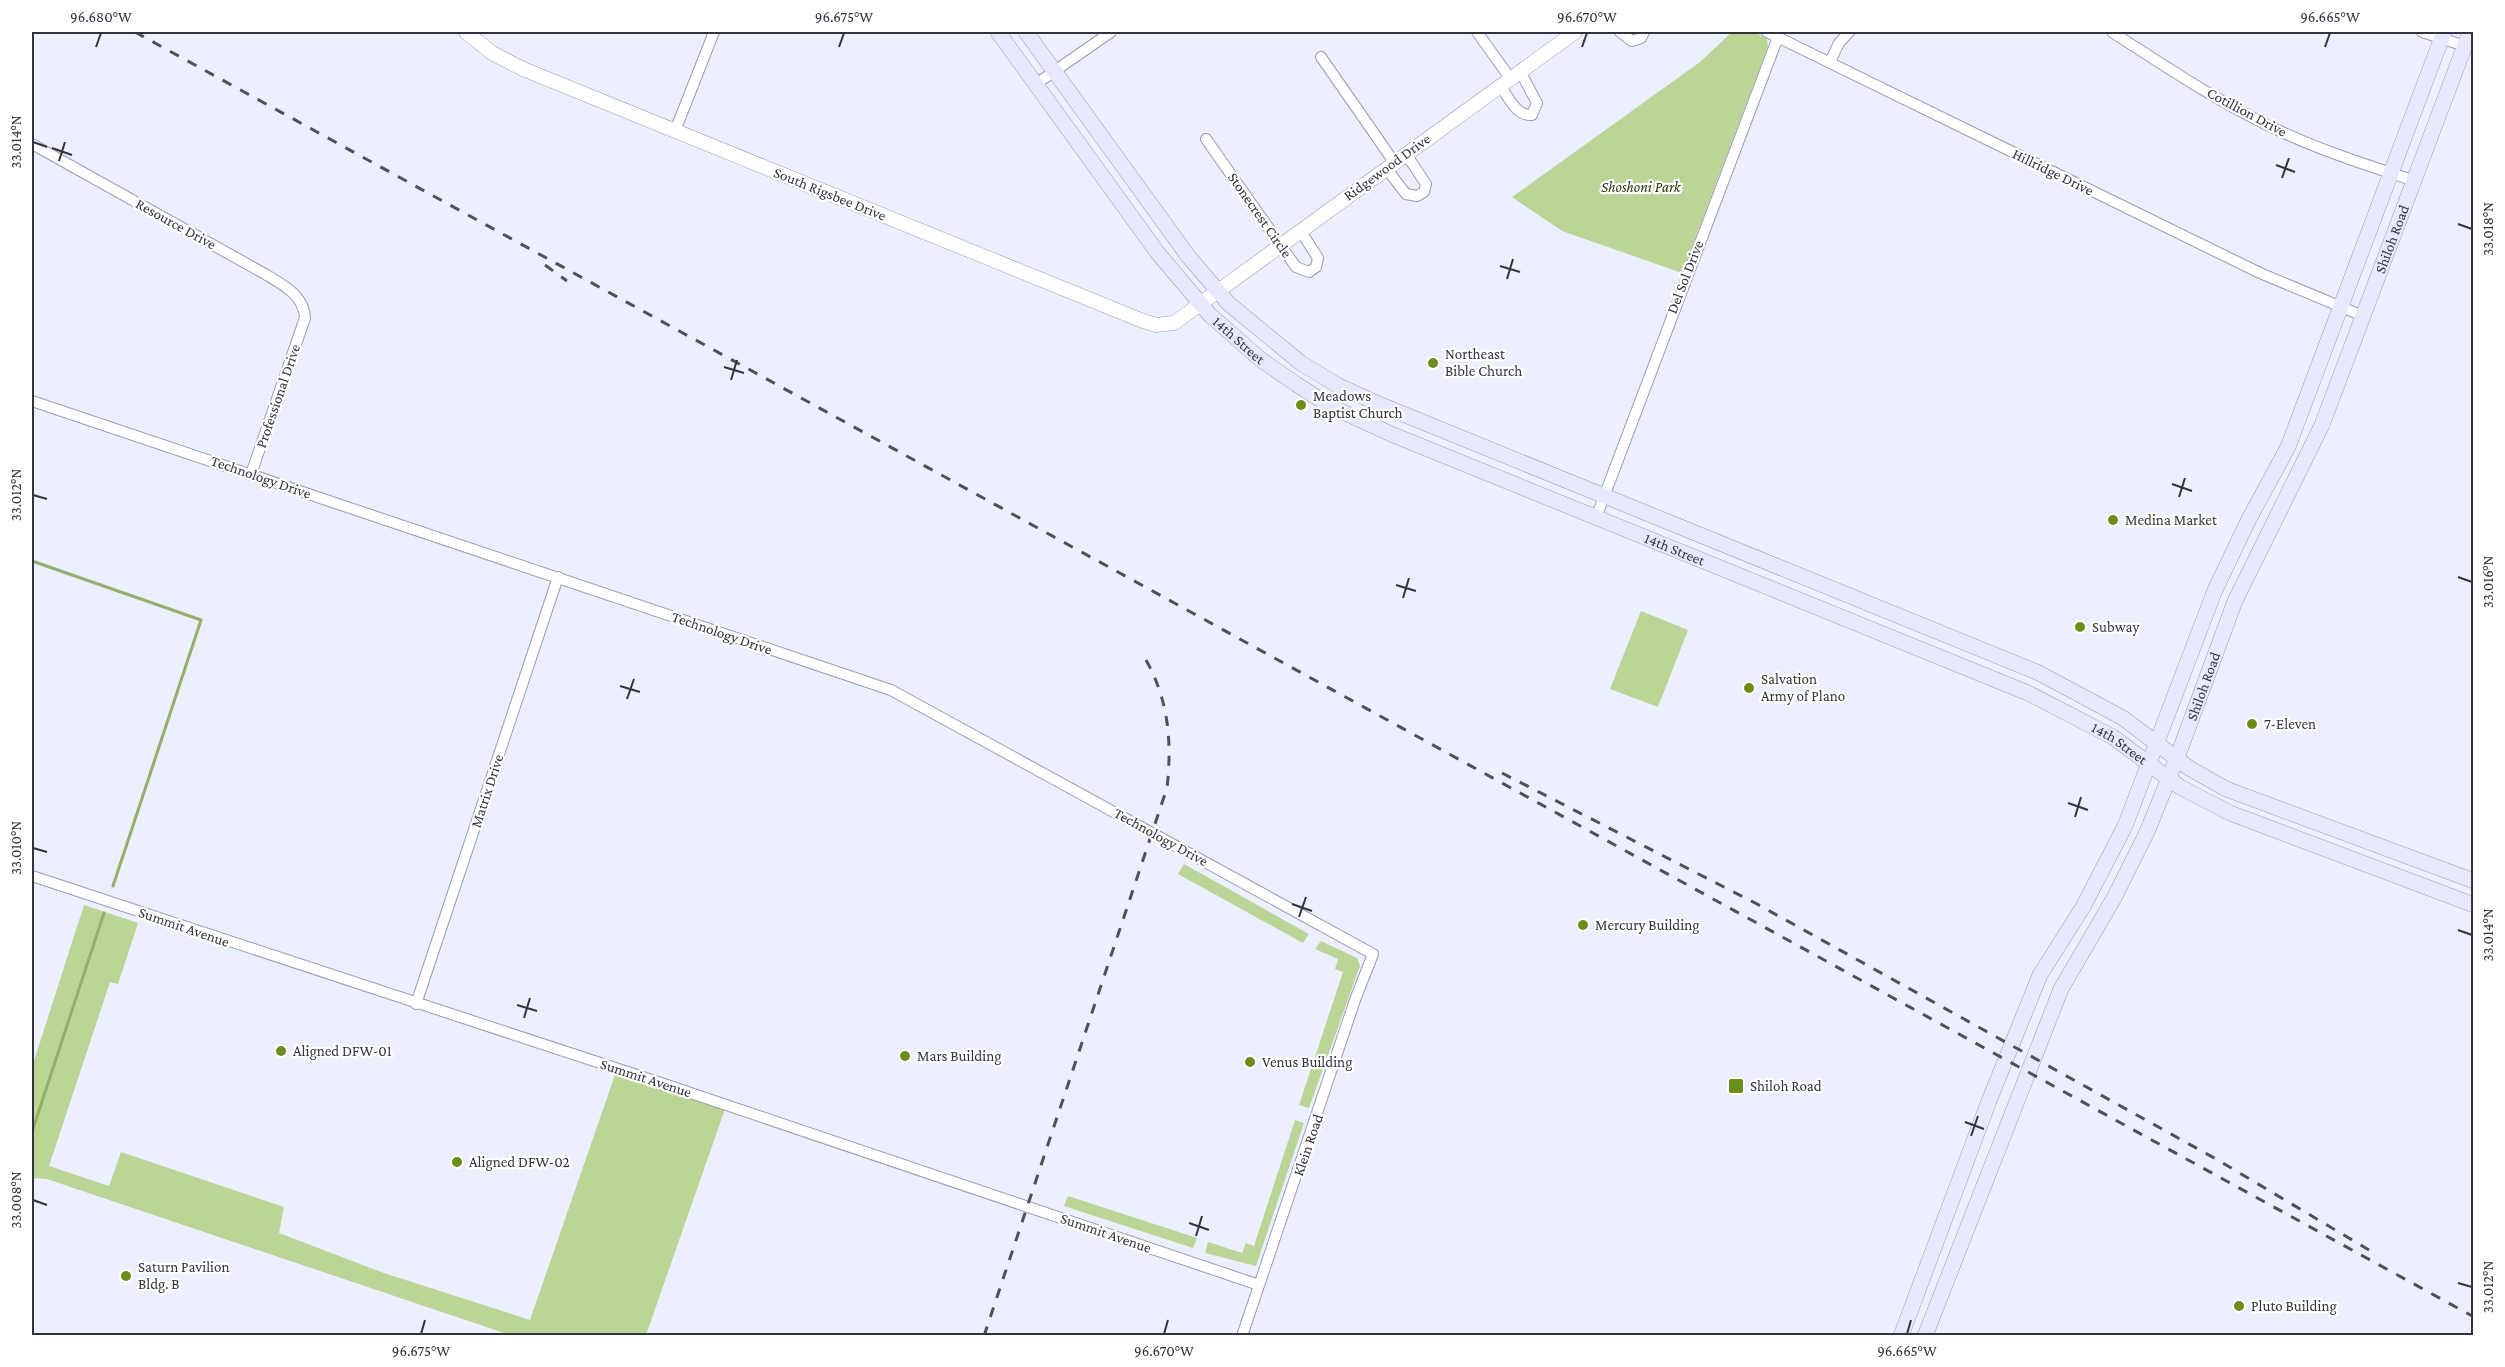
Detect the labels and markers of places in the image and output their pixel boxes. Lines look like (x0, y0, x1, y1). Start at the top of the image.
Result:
place label: Northeast Bible Church (1445, 346, 1522, 379)
marker: Northeast Bible Church (1426, 356, 1440, 370)
place label: Meadows Baptist Church (1313, 388, 1403, 422)
marker: Meadows Baptist Church (1294, 398, 1308, 412)
place label: Medina Market (2125, 512, 2218, 528)
marker: Medina Market (2106, 513, 2120, 527)
place label: Subway (2092, 619, 2139, 636)
marker: Subway (2073, 620, 2087, 634)
place label: Salvation Army of Plano (1761, 671, 1845, 705)
marker: Salvation Army of Plano (1742, 681, 1756, 695)
place label: 7-Eleven (2264, 716, 2316, 732)
marker: 7-Eleven (2245, 717, 2259, 731)
place label: Mercury Building (1595, 917, 1699, 934)
marker: Mercury Building (1576, 918, 1590, 932)
place label: Aligned DFW-01 (293, 1043, 392, 1060)
marker: Aligned DFW-01 (274, 1044, 288, 1058)
place label: Mars Building (917, 1048, 1001, 1065)
marker: Mars Building (898, 1049, 912, 1063)
place label: Venus Building (1262, 1054, 1352, 1071)
marker: Venus Building (1243, 1055, 1257, 1069)
marker: Shiloh Road (1727, 1077, 1745, 1095)
place label: Shiloh Road (1750, 1078, 1822, 1094)
place label: Aligned DFW-02 (469, 1154, 570, 1171)
marker: Aligned DFW-02 (450, 1155, 464, 1169)
place label: Saturn Pavilion Bldg. B (138, 1259, 230, 1293)
marker: Saturn Pavilion Bldg. B (119, 1269, 133, 1283)
place label: Pluto Building (2251, 1298, 2337, 1315)
marker: Pluto Building (2232, 1299, 2246, 1313)

